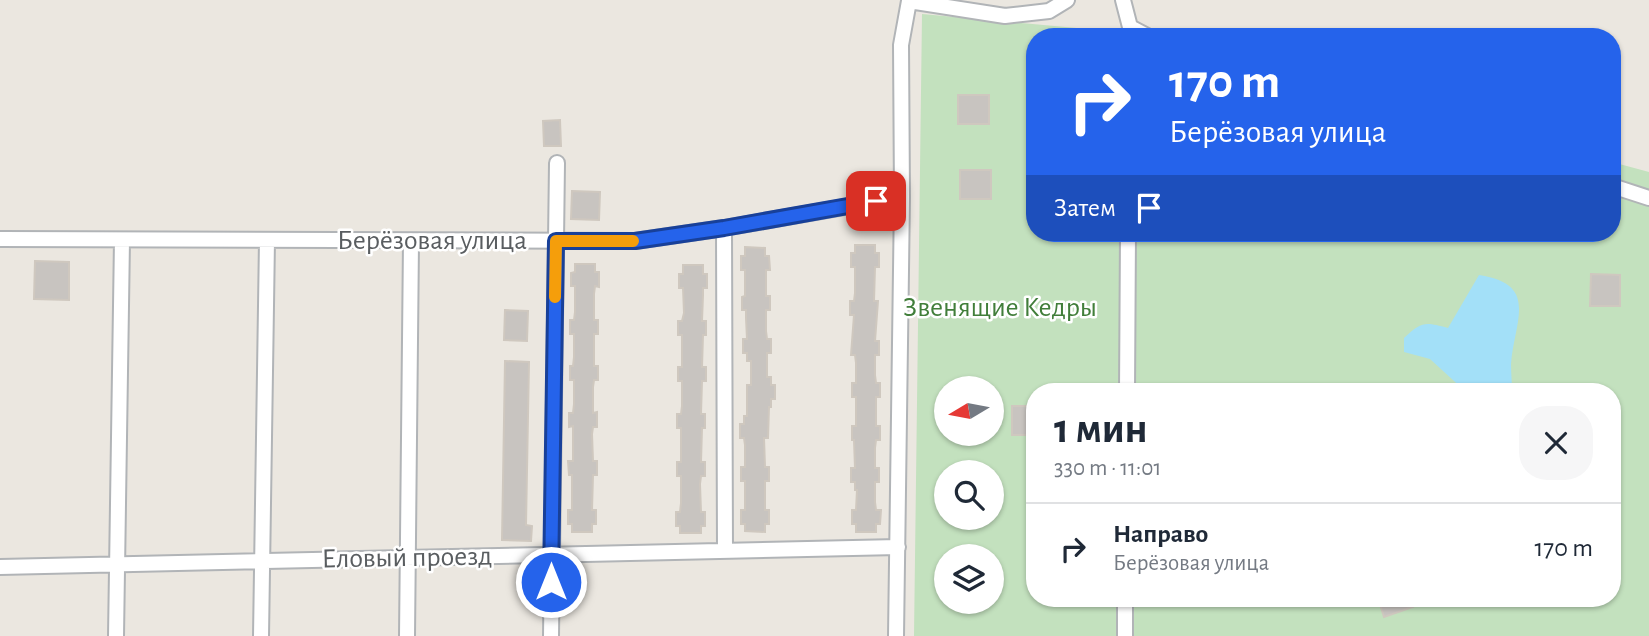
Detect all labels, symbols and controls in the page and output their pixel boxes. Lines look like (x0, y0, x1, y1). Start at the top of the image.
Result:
icon: right (1054, 56, 1145, 147)
text: 170 m (1169, 58, 1280, 107)
text: Берёзовая улица (1169, 116, 1386, 148)
pin (846, 171, 906, 231)
icon: arrive (857, 182, 895, 220)
icon: arrive (1130, 189, 1168, 227)
text: Затем (1054, 195, 1116, 221)
street label: Берёзовая улица (337, 227, 527, 255)
park label: Звенящие Кедры (903, 294, 1097, 322)
north arrow (934, 376, 1004, 446)
map controls (934, 376, 1004, 614)
button: close (1519, 406, 1593, 480)
text: 1 мин (1054, 408, 1148, 450)
text: 330 m · 11:01 (1054, 457, 1161, 480)
button: search (934, 460, 1004, 530)
text: Направо (1113, 521, 1208, 547)
icon: right (1054, 530, 1092, 568)
text: 170 m (1534, 535, 1593, 561)
street label: Еловый проезд (321, 543, 493, 573)
button: layers (934, 544, 1004, 614)
position arrow (514, 545, 588, 619)
text: Берёзовая улица (1113, 552, 1269, 575)

